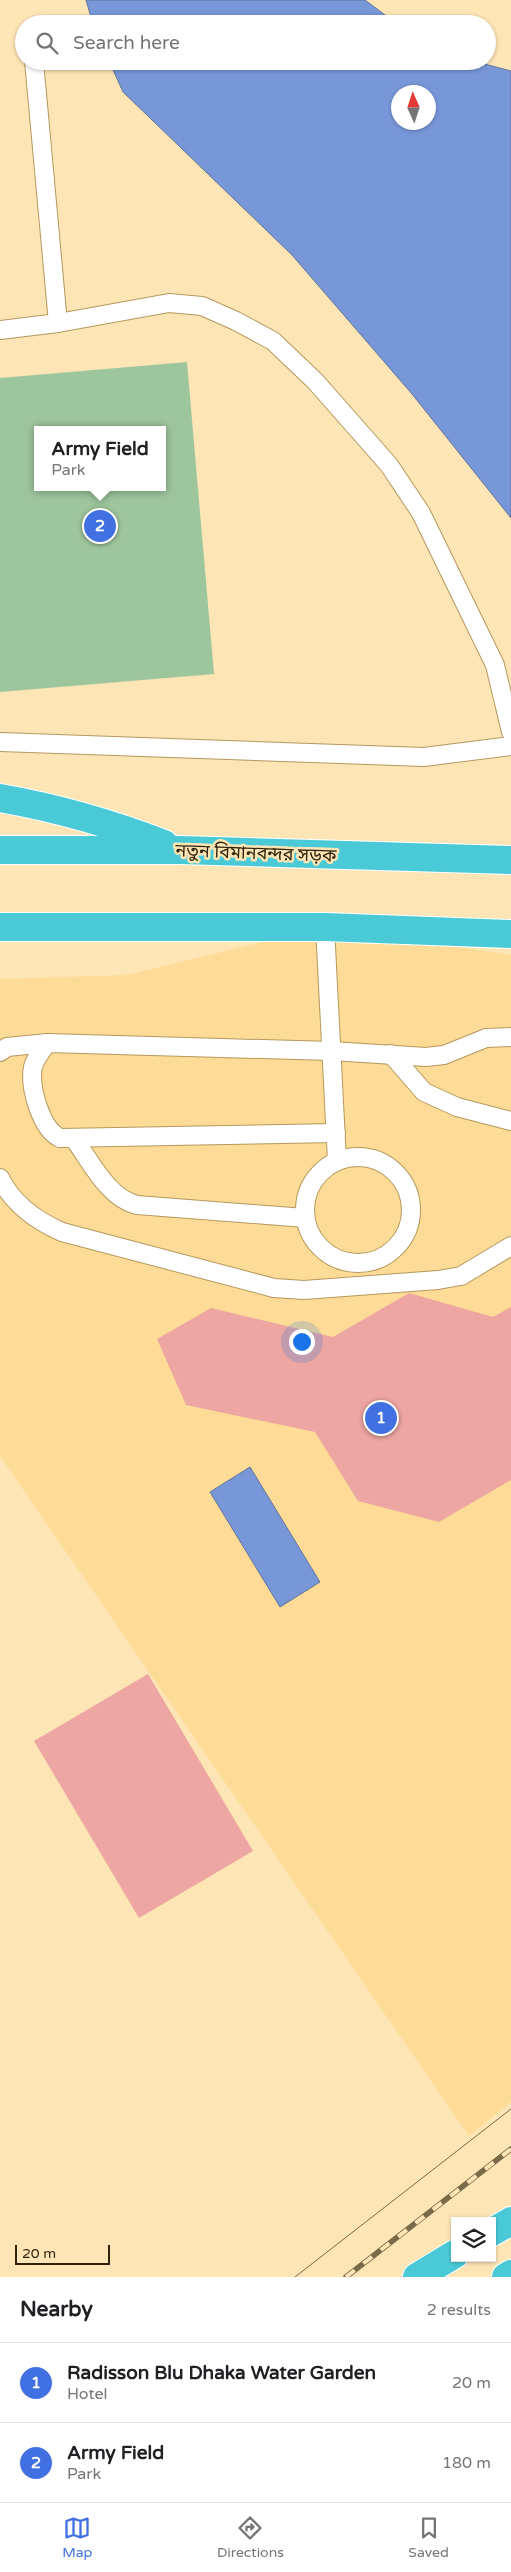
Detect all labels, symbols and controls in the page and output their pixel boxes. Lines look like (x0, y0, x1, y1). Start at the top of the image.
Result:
search box (15, 15, 496, 70)
icon: search (33, 29, 61, 57)
text: Search here (73, 32, 180, 54)
north arrow (391, 85, 436, 130)
popup (34, 426, 166, 491)
text: Army Field (51, 438, 149, 460)
text: Park (51, 460, 86, 480)
pin: 2 (84, 507, 116, 545)
street label: নতুন বিমানবন্দর সড়ক (174, 839, 337, 867)
your location (289, 1329, 315, 1355)
pin: 1 (365, 1399, 397, 1437)
map controls (451, 2217, 496, 2262)
button: layers (451, 2217, 496, 2262)
scale bar (15, 2242, 110, 2265)
text: 20 m (22, 2245, 56, 2262)
text: Nearby (20, 2297, 93, 2322)
text: 2 results (427, 2300, 491, 2320)
text: Radisson Blu Dhaka Water Garden (67, 2362, 376, 2384)
text: 1 (31, 2373, 41, 2393)
text: 20 m (452, 2373, 491, 2393)
text: Hotel (67, 2384, 108, 2404)
text: Army Field (67, 2442, 164, 2464)
text: 2 (31, 2453, 41, 2473)
text: 180 m (442, 2453, 491, 2473)
text: Park (67, 2464, 101, 2484)
tab: Map (62, 2514, 92, 2561)
tab: Directions (217, 2514, 284, 2561)
tab: Saved (408, 2514, 449, 2561)

